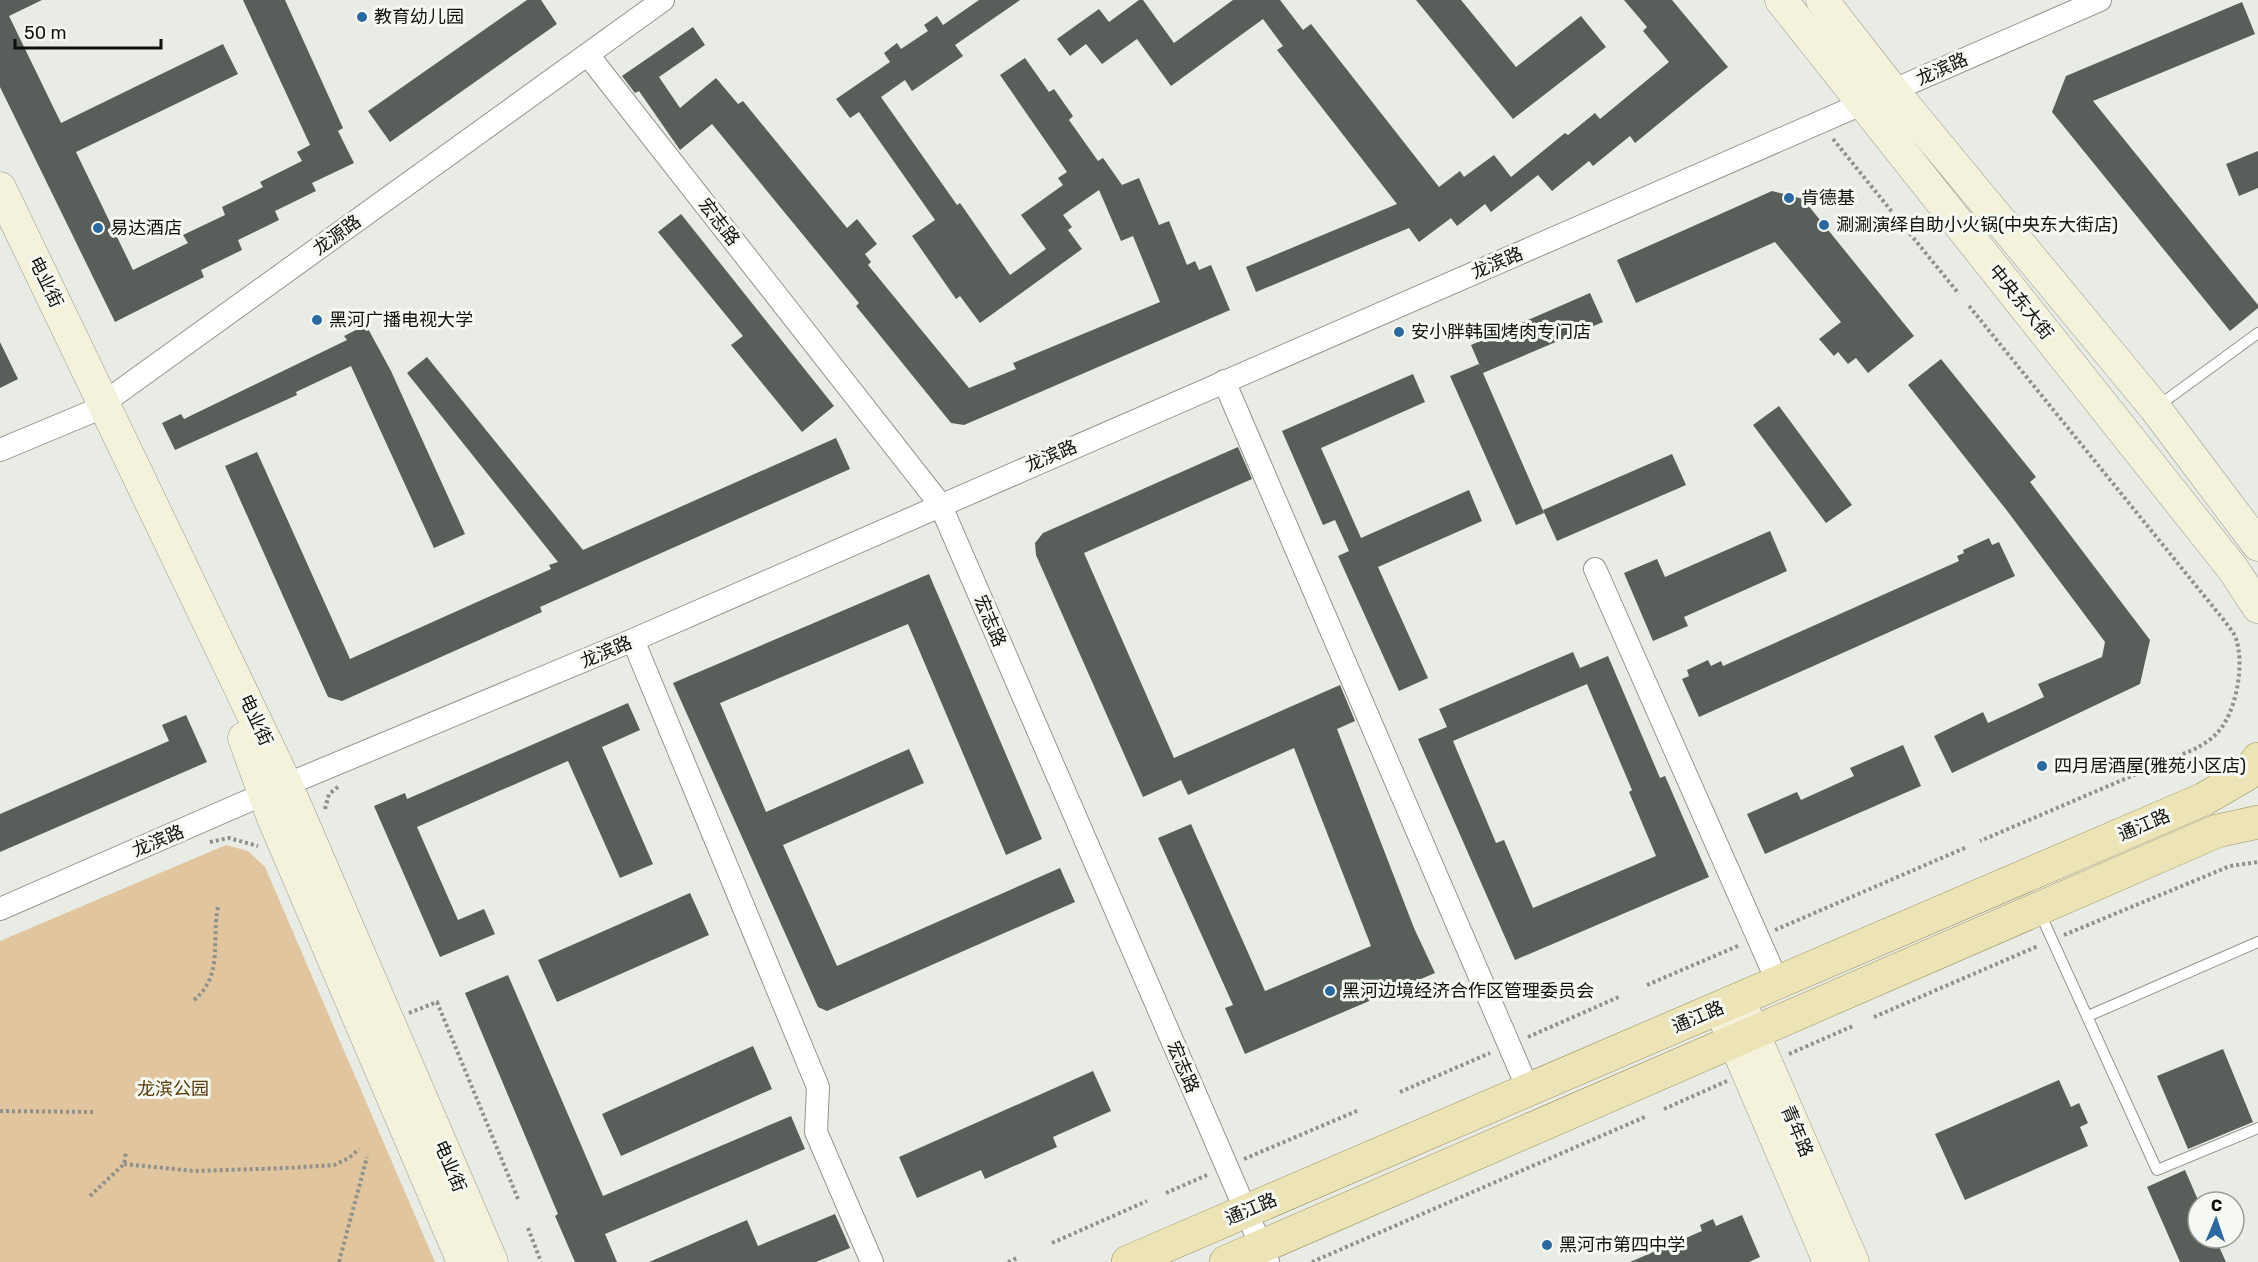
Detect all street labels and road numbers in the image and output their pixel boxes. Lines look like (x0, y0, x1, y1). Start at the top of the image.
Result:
street label: 龙滨路 (1913, 48, 1971, 90)
street label: 宏志路 (694, 194, 744, 250)
street label: 龙源路 (309, 210, 365, 260)
street label: 龙滨路 (1468, 242, 1526, 284)
street label: 电业街 (24, 253, 68, 311)
street label: 中央东大街 (1984, 260, 2058, 344)
street label: 龙滨路 (1022, 435, 1080, 477)
street label: 宏志路 (969, 592, 1011, 650)
street label: 龙滨路 (577, 631, 635, 673)
street label: 电业街 (235, 691, 277, 749)
street label: 通江路 (2115, 804, 2173, 846)
street label: 龙滨路 (129, 820, 187, 862)
street label: 通江路 (1669, 996, 1727, 1038)
street label: 宏志路 (1162, 1038, 1204, 1096)
street label: 青年路 (1776, 1102, 1818, 1160)
street label: 电业街 (429, 1137, 471, 1195)
street label: 通江路 (1222, 1188, 1280, 1230)

